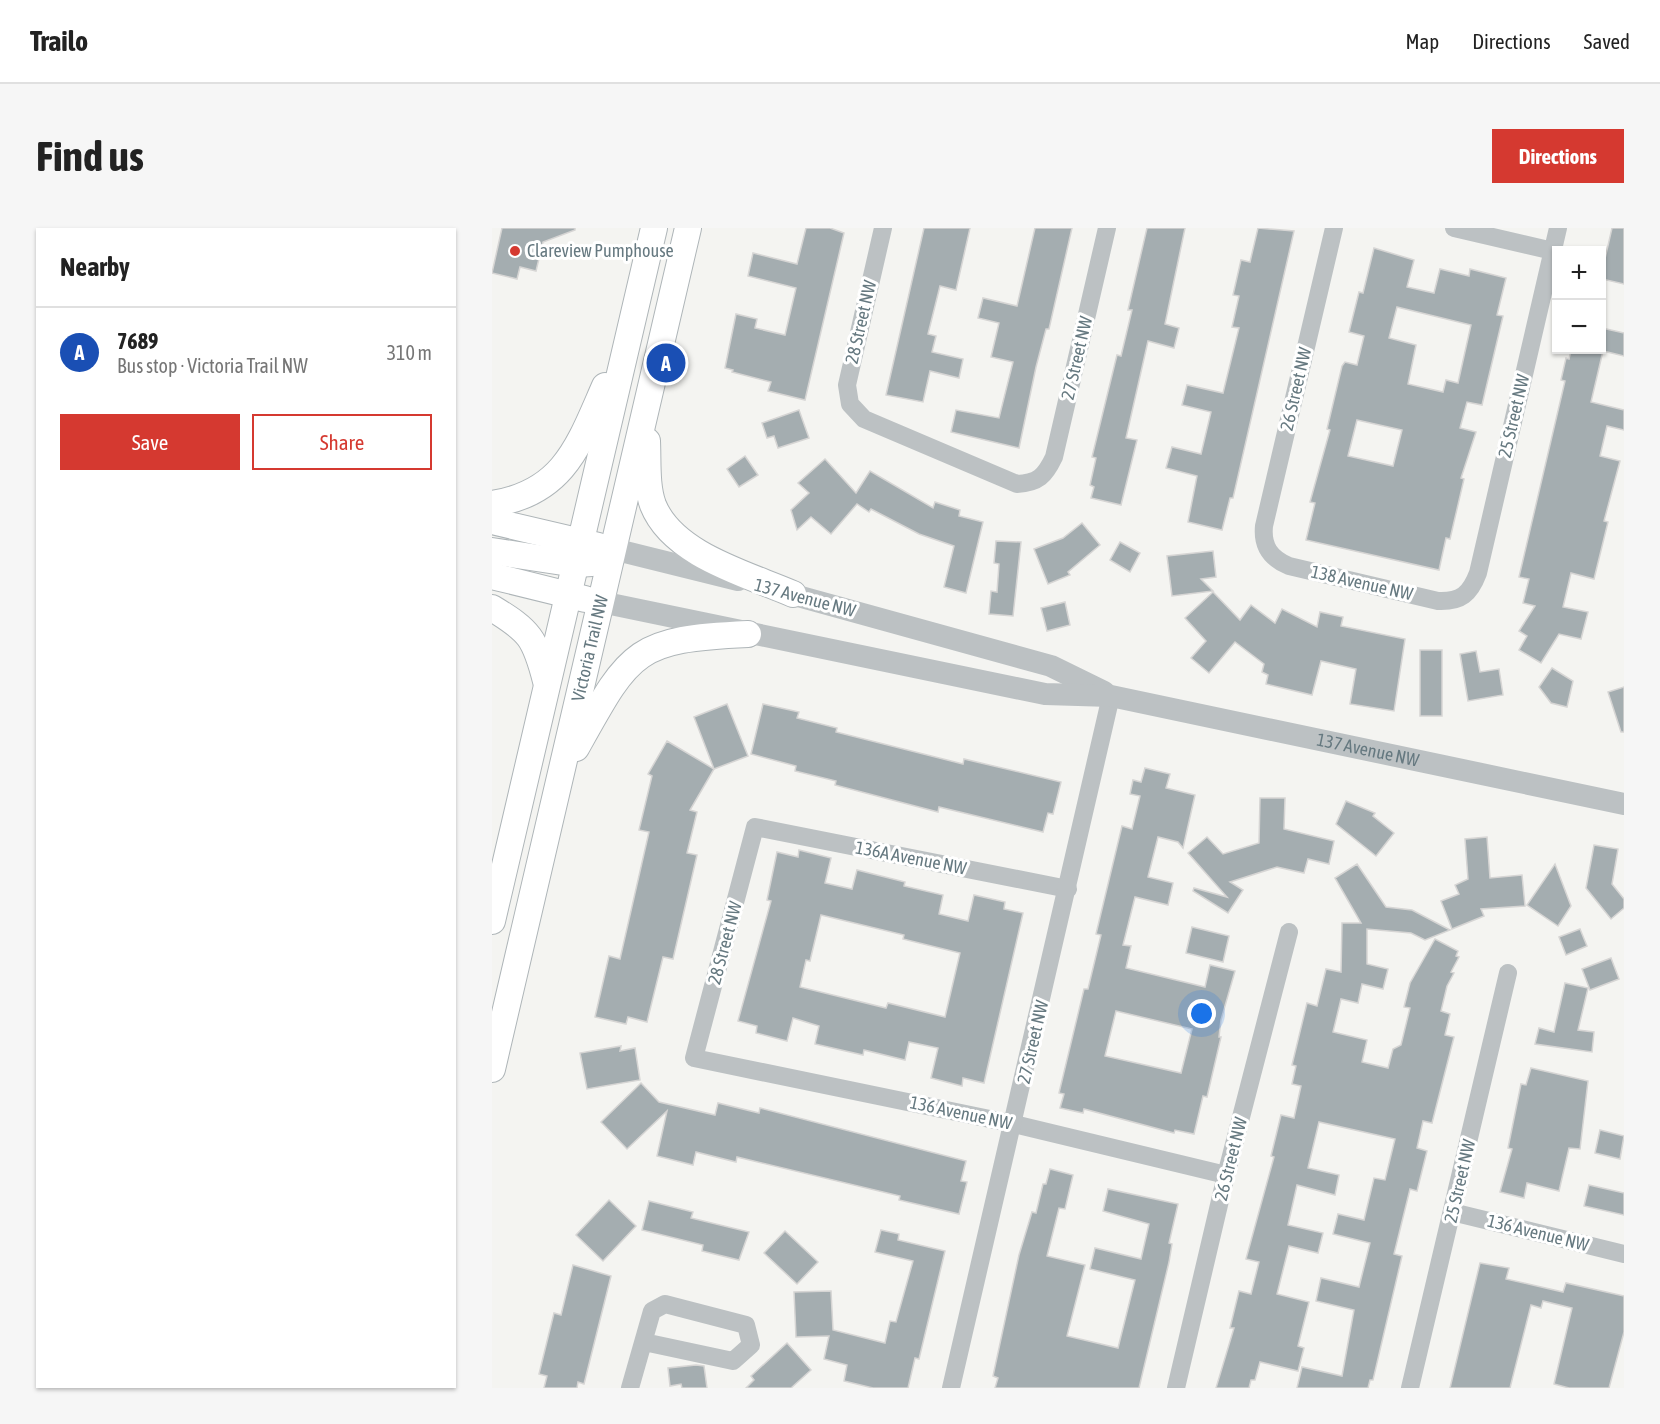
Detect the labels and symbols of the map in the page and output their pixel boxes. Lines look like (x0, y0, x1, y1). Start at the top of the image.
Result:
place label: Clareview Pumphouse (527, 240, 674, 261)
marker: Clareview Pumphouse (508, 244, 522, 258)
street label: 28 Street NW (841, 278, 880, 366)
street label: 27 Street NW (1057, 314, 1096, 402)
pin: A (646, 340, 686, 386)
street label: 26 Street NW (1276, 345, 1315, 433)
street label: 25 Street NW (1494, 372, 1533, 460)
street label: 138 Avenue NW (1309, 561, 1415, 604)
street label: 137 Avenue NW (752, 574, 858, 621)
street label: Victoria Trail NW (567, 593, 612, 703)
street label: 137 Avenue NW (1315, 729, 1421, 771)
street label: 136A Avenue NW (854, 836, 968, 879)
street label: 28 Street NW (703, 899, 746, 987)
street label: 27 Street NW (1013, 998, 1052, 1086)
your location (1187, 999, 1216, 1028)
street label: 136 Avenue NW (908, 1091, 1014, 1134)
street label: 26 Street NW (1210, 1115, 1251, 1203)
street label: 25 Street NW (1440, 1137, 1479, 1225)
street label: 136 Avenue NW (1485, 1210, 1591, 1255)

